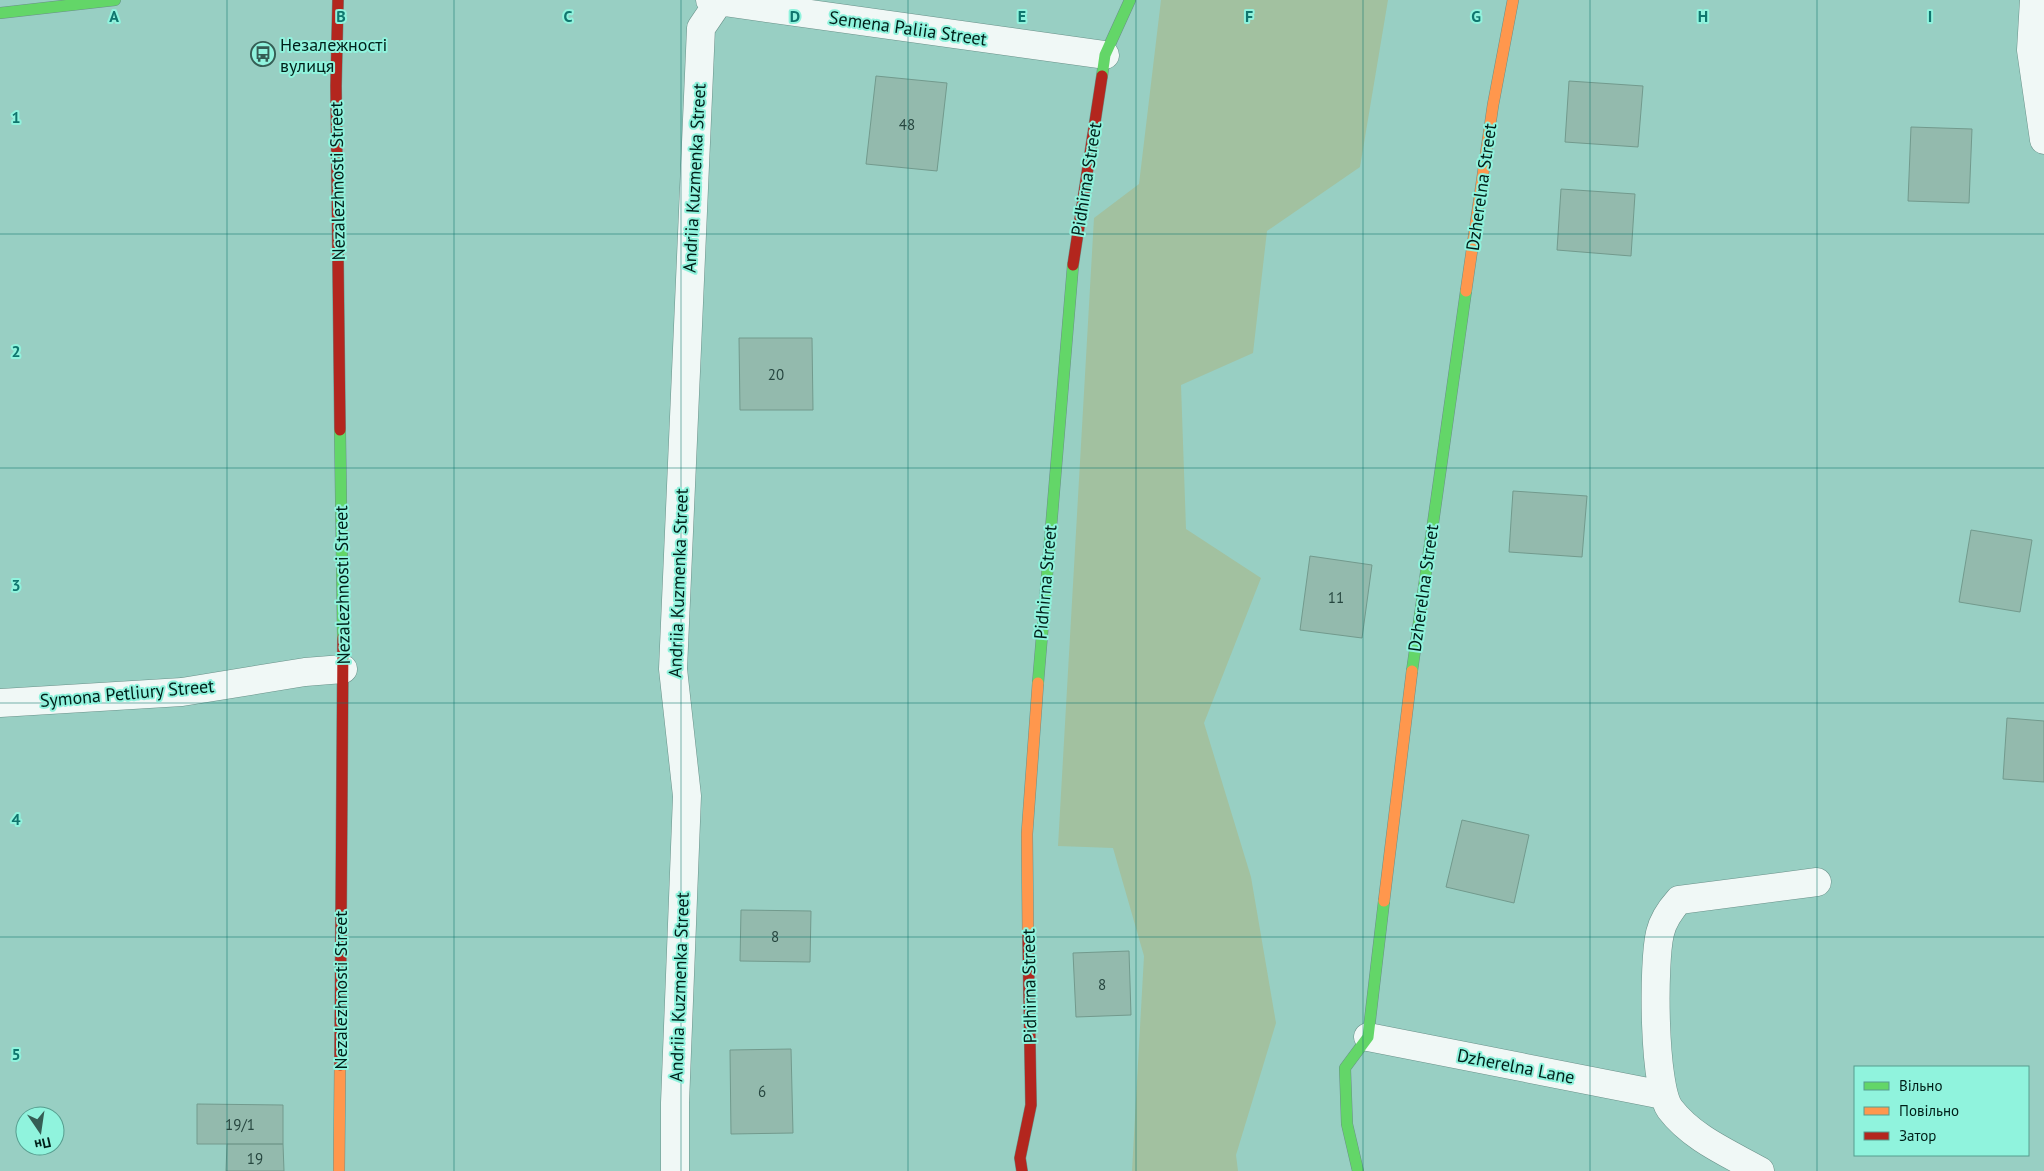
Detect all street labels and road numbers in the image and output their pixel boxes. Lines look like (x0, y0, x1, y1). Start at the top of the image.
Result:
street label: Semena Paliia Street (828, 6, 988, 50)
street label: Andriia Kuzmenka Street (678, 83, 710, 273)
street label: Nezalezhnosti Street (324, 101, 350, 261)
street label: Pidhirna Street (1066, 120, 1106, 238)
street label: Dzherelna Street (1461, 122, 1501, 252)
street label: Andriia Kuzmenka Street (663, 488, 693, 678)
street label: Nezalezhnosti Street (329, 505, 355, 665)
street label: Dzherelna Street (1403, 523, 1443, 653)
street label: Pidhirna Street (1029, 524, 1061, 640)
street label: Symona Petliury Street (39, 674, 215, 712)
street label: Andriia Kuzmenka Street (664, 892, 694, 1082)
street label: Nezalezhnosti Street (329, 911, 352, 1069)
street label: Pidhirna Street (1016, 928, 1042, 1044)
street label: Dzherelna Lane (1455, 1043, 1577, 1089)

